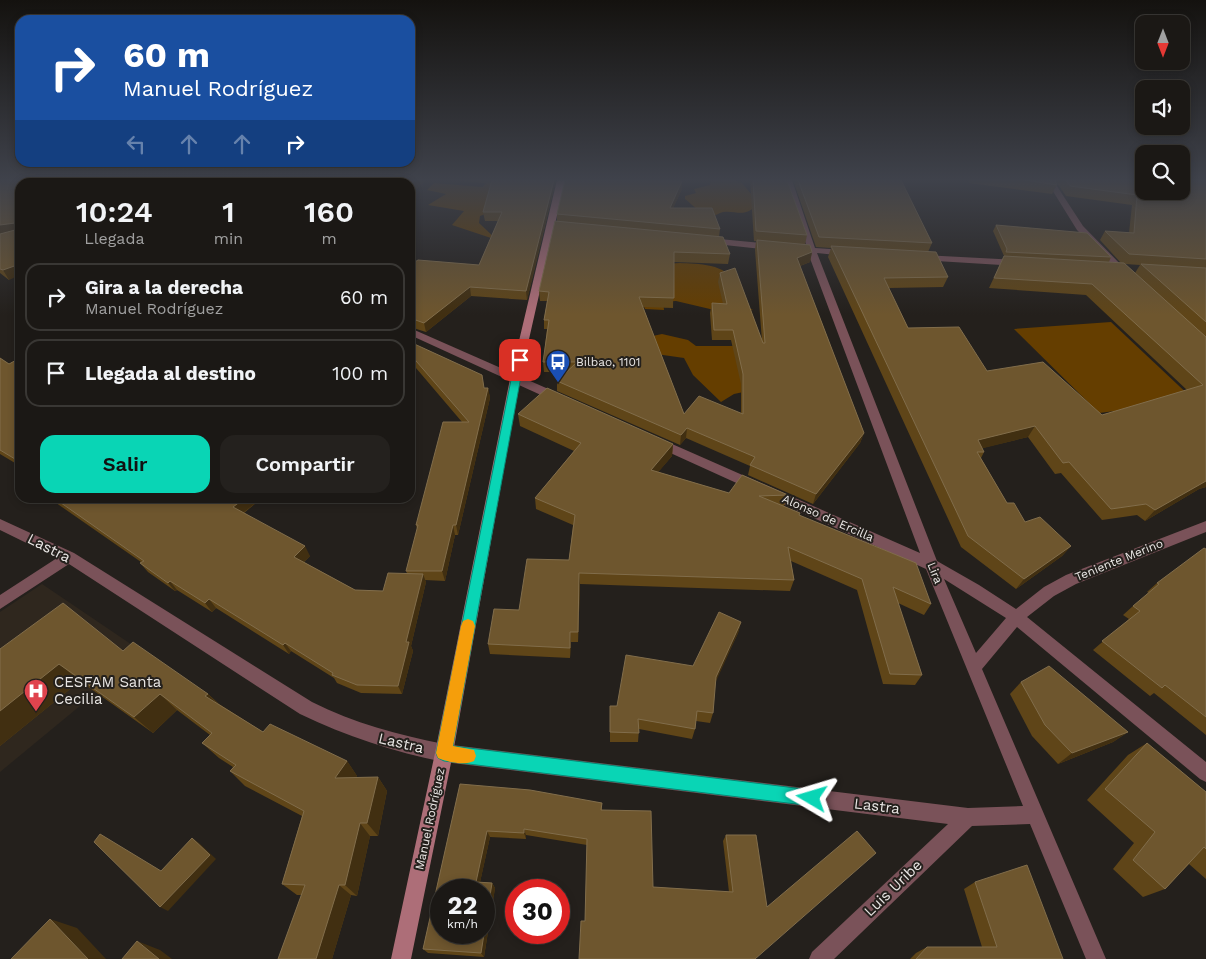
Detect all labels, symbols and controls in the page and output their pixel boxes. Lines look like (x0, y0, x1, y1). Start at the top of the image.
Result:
north arrow (1135, 15, 1190, 70)
map controls (1135, 15, 1190, 200)
text: 60 m (123, 34, 210, 76)
icon: right (40, 35, 105, 100)
text: Manuel Rodríguez (123, 76, 313, 101)
button: sound (1135, 80, 1190, 135)
icon: left (122, 130, 150, 158)
icon: ahead (175, 130, 203, 158)
icon: ahead (228, 130, 256, 158)
icon: right (281, 130, 309, 158)
button: search (1135, 145, 1190, 200)
text: 10:24 (76, 194, 153, 229)
text: 1 (222, 194, 235, 229)
text: 160 (304, 194, 354, 229)
text: Llegada (84, 229, 145, 248)
text: min (214, 229, 243, 248)
text: m (321, 229, 337, 248)
text: Gira a la derecha (85, 276, 243, 299)
icon: right (42, 283, 70, 311)
text: 60 m (340, 286, 388, 309)
text: Manuel Rodríguez (85, 299, 223, 318)
pin (499, 339, 541, 381)
icon: arrive (506, 346, 534, 374)
bus stop icon: Bilbao, 1101 (545, 349, 571, 383)
place label: Bilbao, 1101 (576, 355, 641, 369)
icon: arrive (42, 359, 70, 387)
text: Llegada al destino (85, 362, 256, 385)
text: 100 m (332, 362, 388, 385)
button: Salir (40, 435, 210, 493)
button: Compartir (220, 435, 390, 493)
street label: Alonso de Ercilla (780, 492, 876, 545)
street label: Lastra (24, 530, 74, 567)
street label: Teniente Merino (1073, 536, 1165, 584)
street label: Lira (924, 560, 946, 586)
place label: CESFAM Santa Cecilia (54, 673, 162, 708)
hospital icon: CESFAM Santa Cecilia (23, 678, 49, 712)
street label: Lastra (377, 729, 426, 757)
street label: Manuel Rodríguez (412, 767, 448, 871)
position arrow (785, 771, 837, 823)
street label: Lastra (853, 794, 901, 818)
street label: Luis Uribe (860, 856, 926, 920)
speed limit sign: 30 (505, 879, 570, 944)
text: 22 (448, 891, 477, 920)
text: km/h (447, 917, 478, 931)

